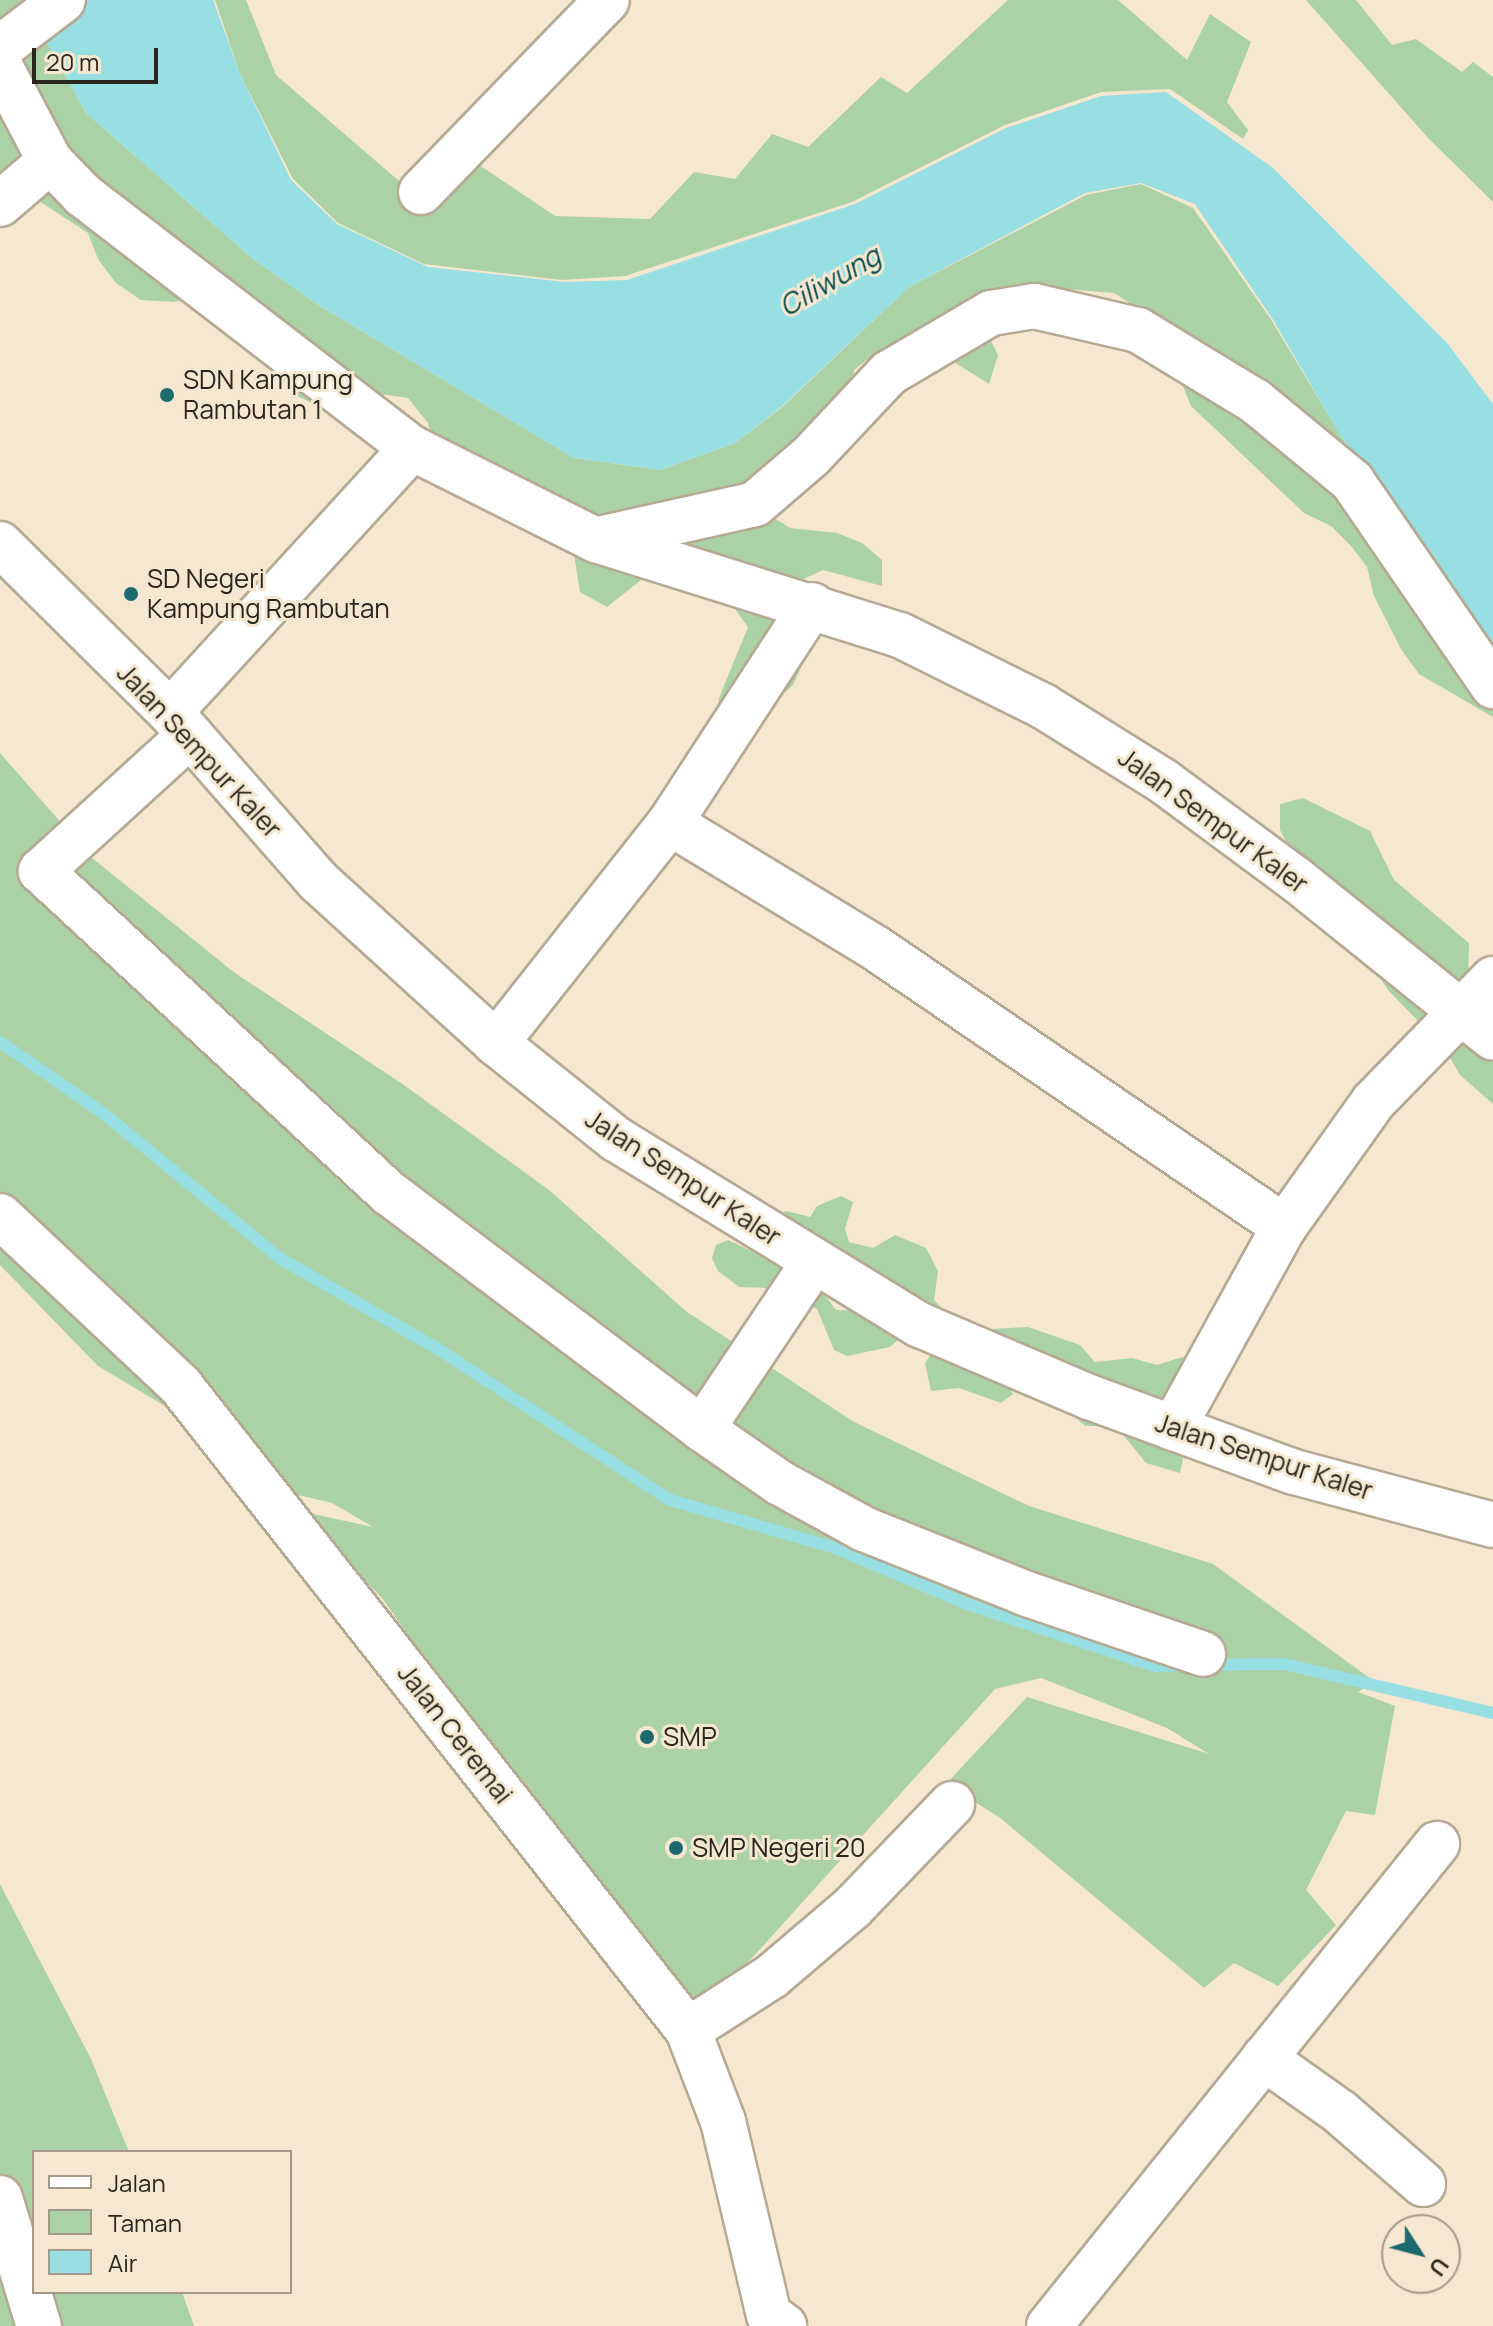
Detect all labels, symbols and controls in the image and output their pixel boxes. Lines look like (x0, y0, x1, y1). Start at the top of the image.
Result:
scale bar (36, 32, 162, 82)
text: 20 m (46, 45, 99, 78)
water label: Ciliwung (773, 238, 885, 322)
place label: SDN Kampung Rambutan 1 (183, 364, 353, 426)
marker: SDN Kampung Rambutan 1 (158, 386, 176, 404)
place label: SD Negeri Kampung Rambutan (147, 563, 390, 624)
marker: SD Negeri Kampung Rambutan (122, 585, 140, 603)
street label: Jalan Sempur Kaler (110, 658, 288, 844)
street label: Jalan Sempur Kaler (1112, 742, 1314, 900)
street label: Jalan Sempur Kaler (580, 1103, 786, 1253)
street label: Jalan Sempur Kaler (1151, 1407, 1377, 1507)
street label: Jalan Ceremai (391, 1658, 519, 1810)
place label: SMP (663, 1721, 717, 1753)
marker: SMP (638, 1728, 656, 1746)
place label: SMP Negeri 20 (692, 1832, 866, 1864)
marker: SMP Negeri 20 (667, 1839, 685, 1857)
legend (32, 2150, 292, 2294)
text: Jalan (108, 2166, 166, 2199)
text: Taman (108, 2206, 182, 2239)
north arrow (1381, 2214, 1461, 2294)
text: Air (108, 2246, 137, 2279)
text: U (1422, 2252, 1456, 2282)

